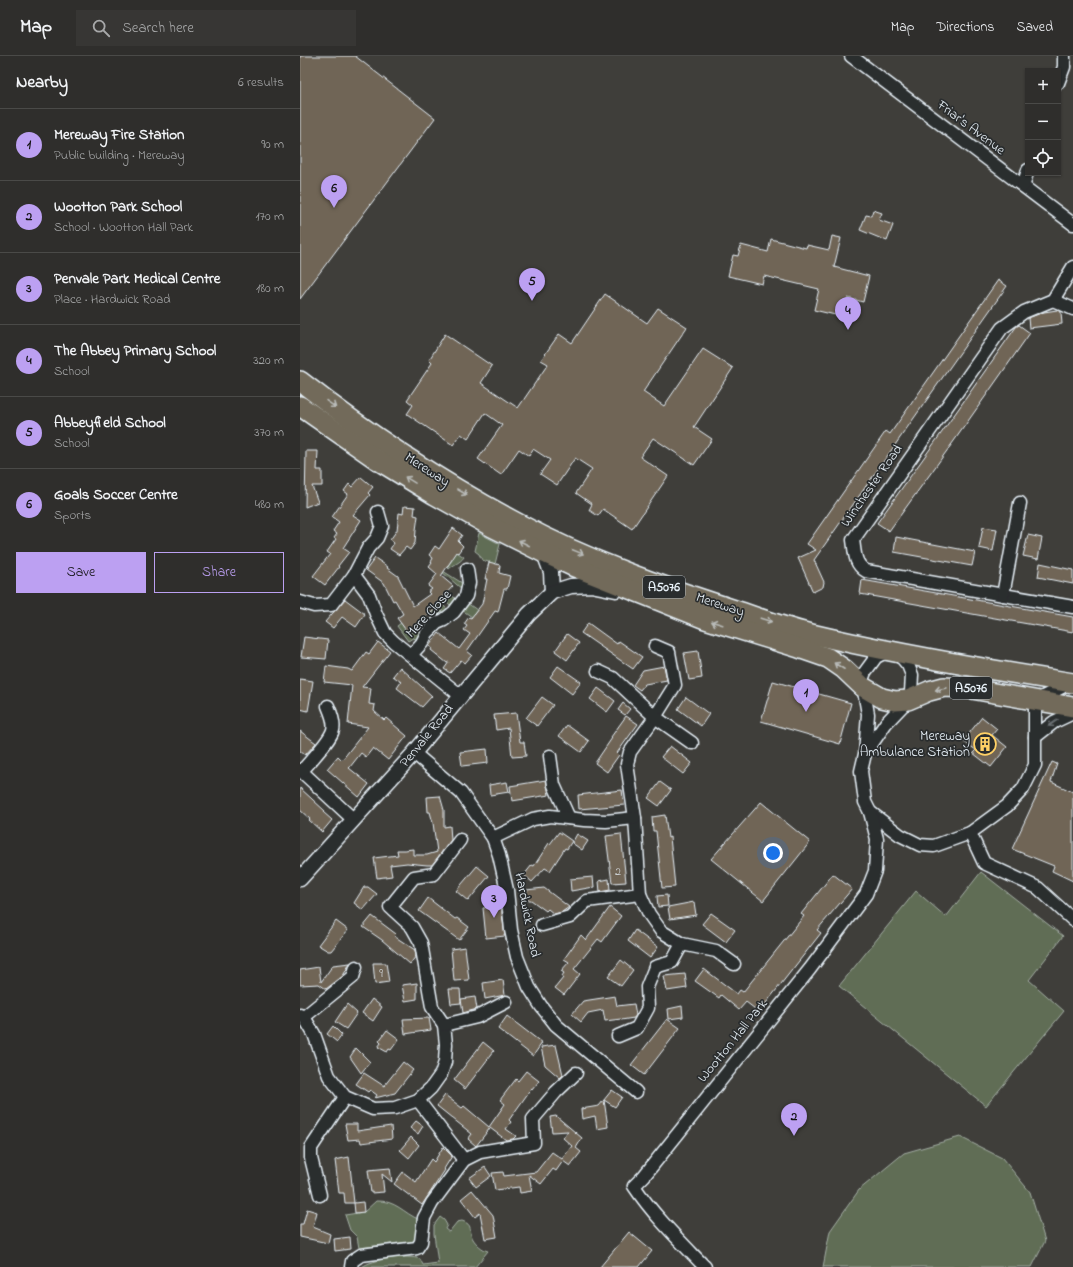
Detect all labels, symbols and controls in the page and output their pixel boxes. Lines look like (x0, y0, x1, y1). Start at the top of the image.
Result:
search box (76, 10, 356, 46)
text: Map (20, 14, 52, 41)
icon: search (90, 17, 112, 39)
text: Search here (122, 17, 194, 39)
text: Map (891, 17, 914, 38)
text: Directions (936, 17, 994, 38)
text: Saved (1016, 17, 1053, 38)
map controls (1025, 68, 1061, 176)
button: + (1025, 68, 1061, 104)
text: Nearby (16, 70, 68, 95)
text: 6 results (238, 73, 284, 92)
street label: Friar's Avenue (932, 95, 1010, 161)
button: − (1025, 104, 1061, 140)
text: Mereway Fire Station (54, 124, 184, 146)
text: 1 (27, 135, 31, 154)
text: 90 m (261, 135, 284, 154)
button: locate (1025, 140, 1061, 176)
text: Public building · Mereway (54, 146, 184, 165)
pin: 6 (321, 175, 347, 208)
text: Wootton Park School (54, 196, 182, 218)
text: 2 (26, 207, 32, 226)
text: 170 m (256, 207, 284, 226)
text: School · Wootton Hall Park (54, 218, 193, 237)
text: Penvale Park Medical Centre (54, 268, 220, 290)
pin: 5 (519, 268, 545, 301)
text: 3 (26, 279, 32, 298)
text: 180 m (256, 279, 284, 298)
text: Place · Hardwick Road (54, 290, 171, 309)
pin: 4 (835, 297, 861, 330)
text: The Abbey Primary School (54, 340, 216, 362)
text: 4 (26, 351, 32, 370)
text: 320 m (253, 351, 284, 370)
text: School (54, 362, 90, 381)
one-way arrow (325, 400, 336, 408)
text: Abbeyfield School (54, 412, 166, 434)
text: 5 (25, 423, 33, 442)
text: 370 m (254, 423, 284, 442)
text: School (54, 434, 90, 453)
street label: Winchester Road (836, 440, 908, 532)
street label: Mereway (400, 448, 454, 493)
one-way arrow (404, 476, 416, 484)
text: Goals Soccer Centre (54, 484, 178, 506)
one-way arrow (456, 489, 468, 497)
text: 6 (26, 495, 32, 514)
text: 480 m (255, 495, 284, 514)
text: Sports (54, 506, 91, 525)
one-way arrow (518, 539, 530, 546)
one-way arrow (571, 548, 583, 556)
button: Save (16, 552, 146, 593)
button: Share (154, 552, 284, 593)
road number: A5076 (643, 576, 685, 598)
street label: Mere Close (401, 585, 457, 643)
street label: Mereway (693, 587, 747, 624)
one-way arrow (759, 617, 772, 624)
one-way arrow (710, 619, 723, 626)
one-way arrow (833, 661, 845, 669)
road number: A5076 (950, 677, 992, 699)
pin: 1 (793, 679, 819, 712)
one-way arrow (935, 685, 948, 693)
street label: Penvale Road (395, 700, 459, 772)
one-way arrow (1048, 719, 1059, 727)
place label: Mereway Ambulance Station (860, 726, 970, 763)
building icon: Mereway Ambulance Station (972, 731, 998, 757)
your location (763, 843, 783, 863)
house number: 2 (615, 863, 621, 881)
street label: Hardwick Road (508, 871, 546, 959)
pin: 3 (481, 885, 507, 918)
house number: 9 (379, 965, 383, 983)
street label: Wootton Hall Park (693, 994, 774, 1087)
pin: 2 (781, 1103, 807, 1136)

